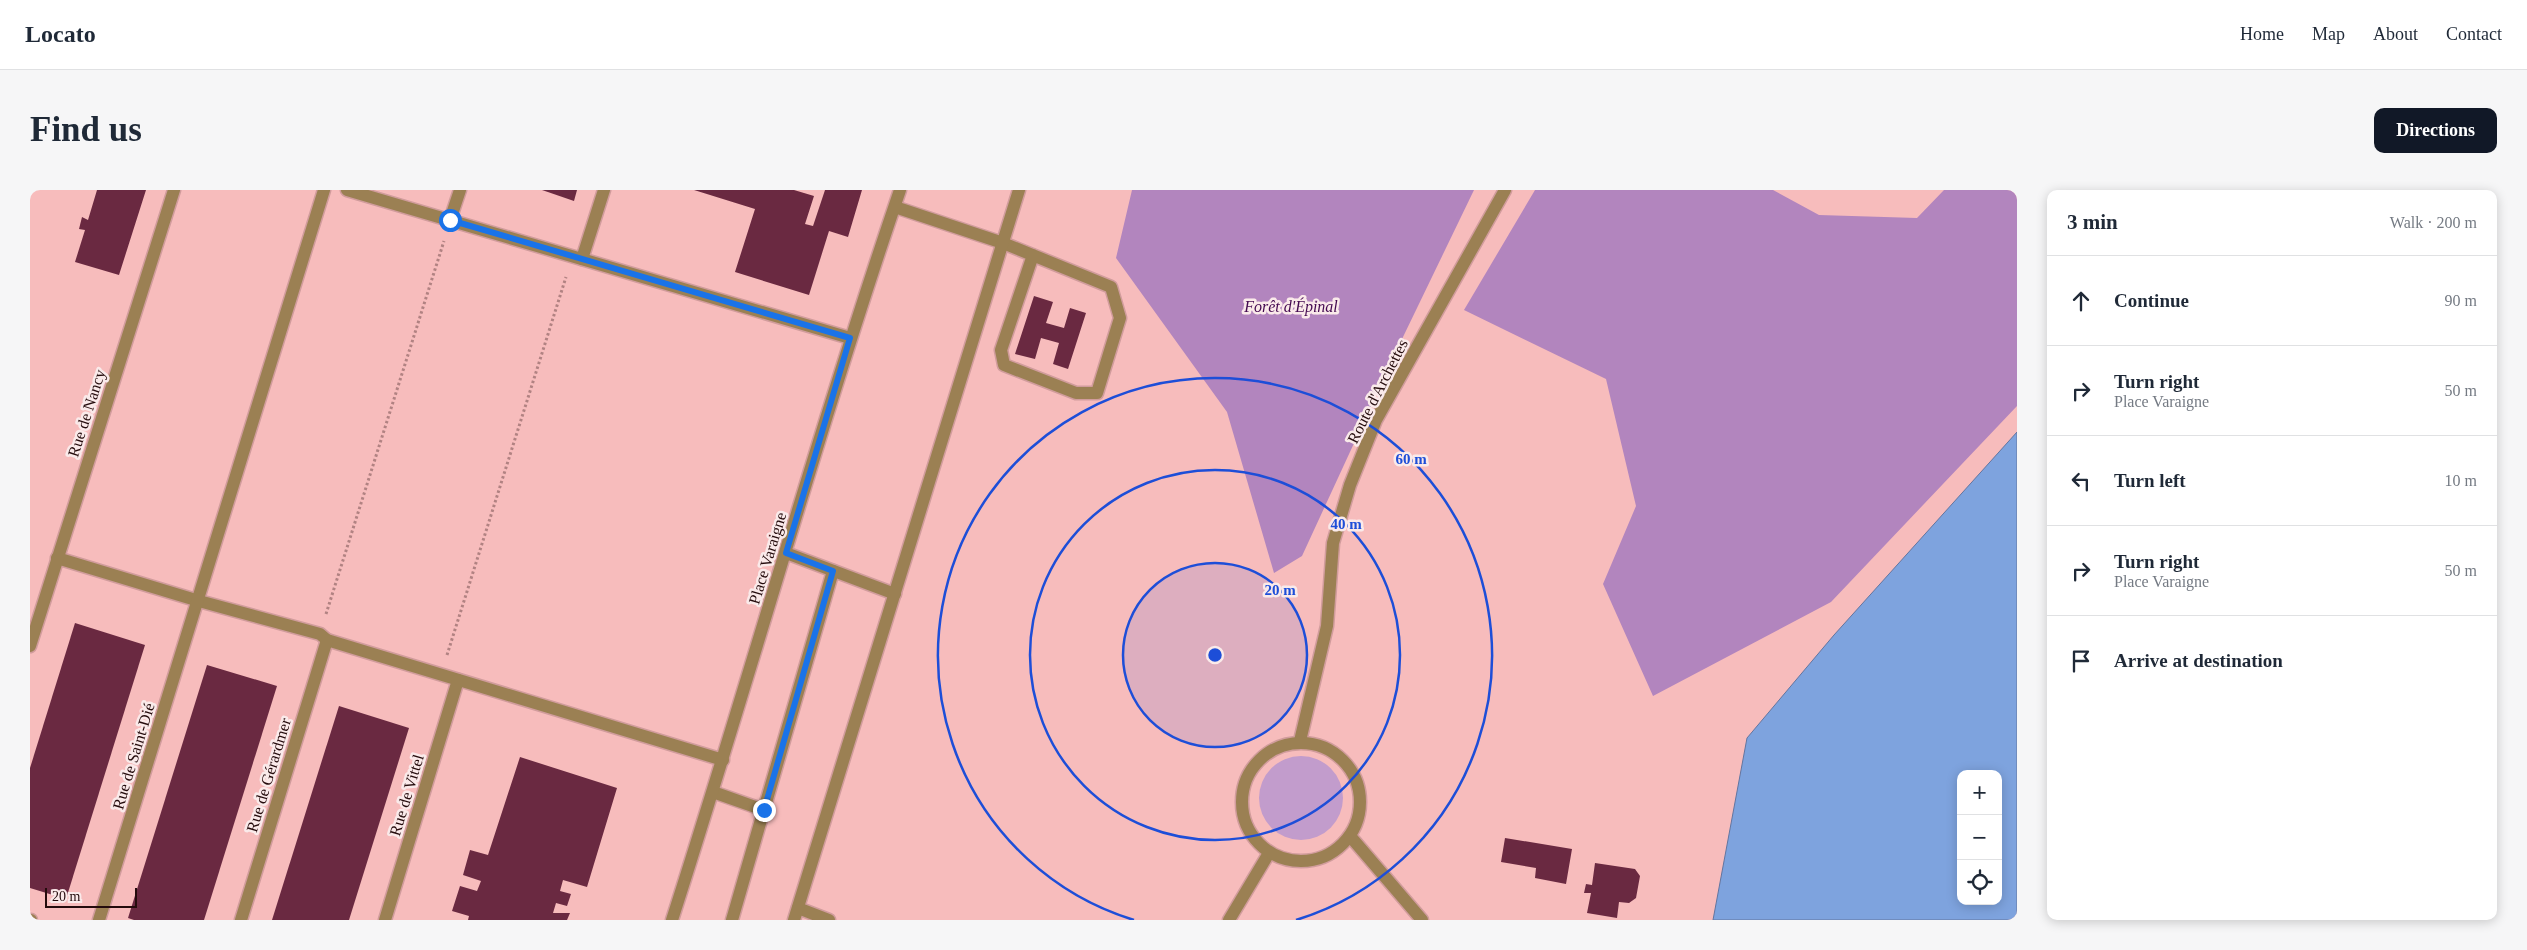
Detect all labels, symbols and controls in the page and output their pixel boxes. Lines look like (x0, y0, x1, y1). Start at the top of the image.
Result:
text: Locato (25, 21, 96, 47)
text: Home (2240, 24, 2284, 44)
text: Map (2312, 24, 2345, 44)
text: About (2373, 24, 2418, 44)
text: Contact (2446, 24, 2502, 44)
button: Directions (2374, 108, 2497, 153)
text: Find us (30, 110, 142, 149)
route start (439, 209, 462, 232)
text: 3 min (2067, 210, 2118, 234)
text: Walk · 200 m (2390, 214, 2477, 231)
icon: ahead (2067, 287, 2095, 315)
text: Continue (2114, 290, 2189, 311)
text: 90 m (2445, 292, 2477, 309)
park label: Forêt d'Épinal (1243, 297, 1338, 316)
street label: Route d'Archettes (1344, 336, 1411, 446)
street label: Rue de Nancy (64, 367, 110, 459)
text: Turn right (2114, 371, 2199, 392)
icon: right (2067, 377, 2095, 405)
text: 50 m (2445, 382, 2477, 399)
text: Place Varaigne (2114, 393, 2209, 410)
text: 60 m (1395, 451, 1427, 467)
icon: left (2067, 467, 2095, 495)
text: Turn left (2114, 470, 2186, 491)
text: 10 m (2445, 472, 2477, 489)
street label: Place Varaigne (745, 510, 790, 606)
text: 40 m (1330, 516, 1362, 532)
text: Turn right (2114, 551, 2199, 572)
icon: right (2067, 557, 2095, 585)
text: 50 m (2445, 562, 2477, 579)
text: Place Varaigne (2114, 573, 2209, 590)
text: 20 m (1264, 582, 1296, 598)
centre of rings (1206, 646, 1224, 664)
icon: arrive (2067, 647, 2095, 675)
text: Arrive at destination (2114, 650, 2283, 671)
street label: Rue de Saint-Dié (109, 701, 158, 811)
street label: Rue de Gérardmer (243, 716, 294, 834)
street label: Rue de Vittel (386, 752, 427, 838)
map controls (1957, 770, 2002, 905)
button: + (1957, 770, 2002, 815)
route end (753, 799, 776, 822)
button: − (1957, 815, 2002, 860)
button: locate (1957, 860, 2002, 905)
scale bar (45, 885, 138, 908)
text: 20 m (52, 889, 80, 904)

